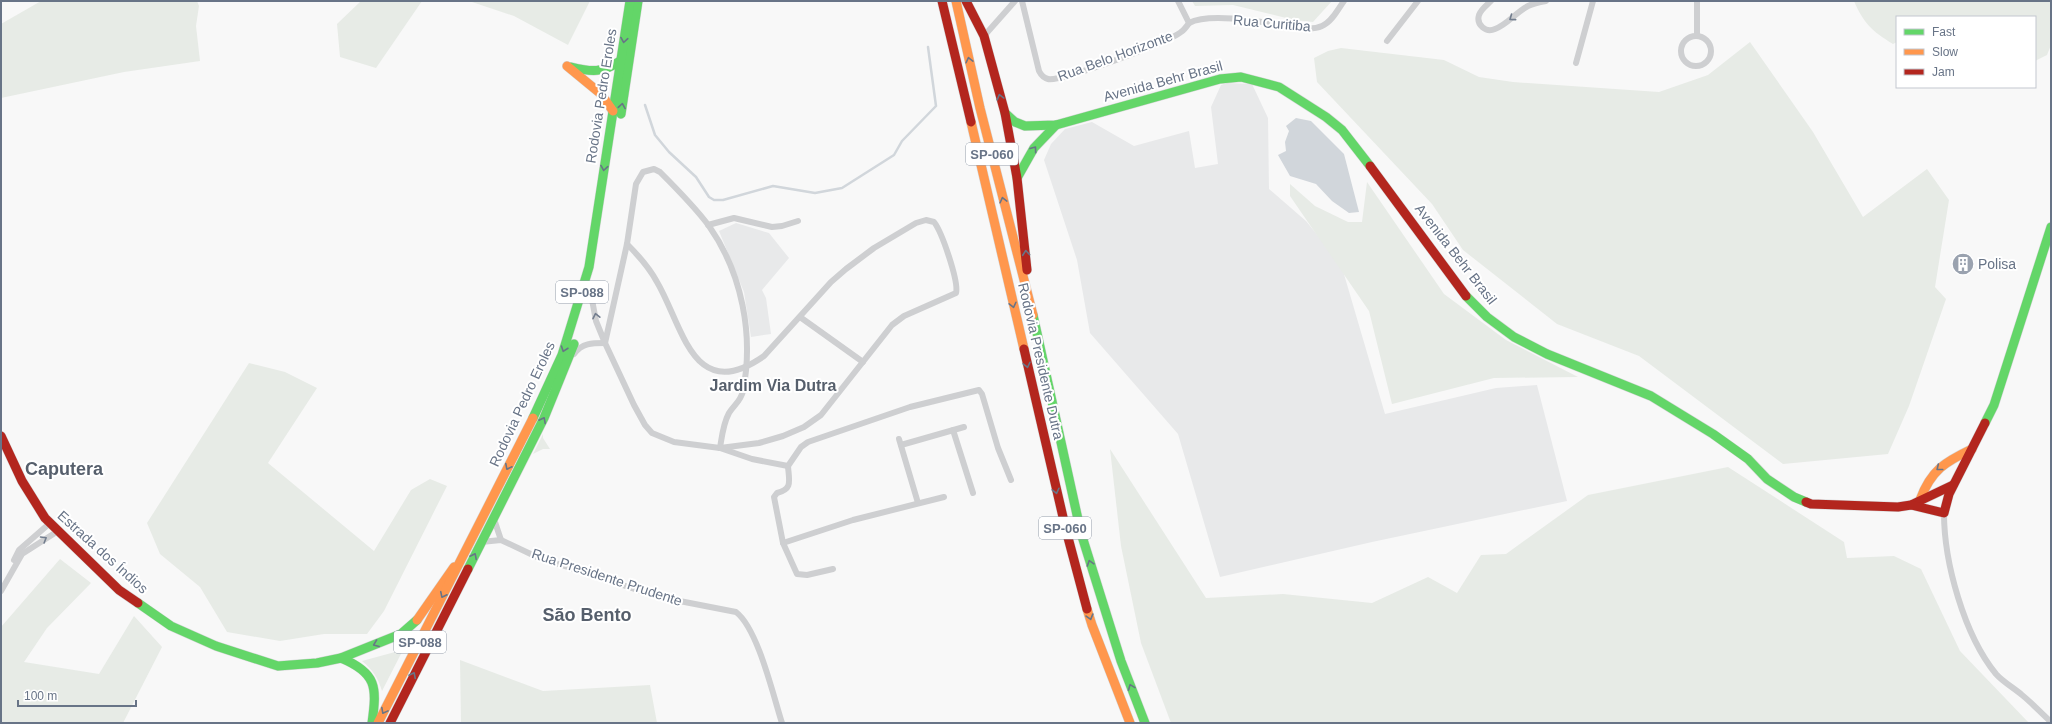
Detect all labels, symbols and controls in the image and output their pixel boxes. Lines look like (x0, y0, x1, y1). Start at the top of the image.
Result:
street label: Rua Curitiba (1233, 12, 1312, 34)
one-way arrow (1509, 13, 1516, 20)
legend (1896, 16, 2036, 88)
text: Fast (1932, 25, 1956, 39)
street label: Rodovia Pedro Eroles (582, 27, 620, 165)
street label: Rua Belo Horizonte (1055, 28, 1175, 84)
one-way arrow (620, 36, 629, 43)
text: Slow (1932, 45, 1958, 59)
one-way arrow (966, 57, 974, 63)
street label: Avenida Behr Brasil (1102, 57, 1224, 105)
text: Jam (1932, 65, 1955, 79)
one-way arrow (997, 94, 1005, 100)
one-way arrow (617, 103, 626, 109)
road number: SP-060 (966, 143, 1018, 165)
one-way arrow (1029, 146, 1036, 153)
one-way arrow (600, 165, 609, 171)
one-way arrow (999, 197, 1008, 204)
street label: Avenida Behr Brasil (1412, 201, 1500, 307)
one-way arrow (1021, 250, 1030, 256)
building icon: Polisa (1950, 251, 1976, 277)
place label: Polisa (1978, 256, 2016, 272)
road number: SP-088 (556, 281, 608, 303)
street label: Rodovia Presidente Dutra (1015, 281, 1067, 441)
one-way arrow (1009, 301, 1017, 308)
one-way arrow (592, 313, 600, 319)
street label: Rodovia Pedro Eroles (486, 339, 558, 469)
one-way arrow (560, 345, 568, 352)
one-way arrow (1022, 362, 1030, 368)
district label: Jardim Via Dutra (710, 377, 837, 394)
one-way arrow (538, 417, 546, 425)
district label: Caputera (25, 459, 104, 479)
one-way arrow (505, 462, 513, 470)
one-way arrow (1936, 463, 1943, 470)
one-way arrow (1052, 488, 1060, 495)
street label: Estrada dos Índios (55, 507, 151, 597)
road number: SP-060 (1039, 517, 1091, 539)
one-way arrow (40, 537, 47, 544)
street label: Rua Presidente Prudente (530, 545, 684, 609)
one-way arrow (469, 553, 476, 560)
one-way arrow (1086, 560, 1095, 567)
one-way arrow (441, 591, 448, 598)
district label: São Bento (542, 605, 632, 625)
one-way arrow (1085, 613, 1094, 620)
road number: SP-088 (394, 631, 446, 653)
one-way arrow (372, 640, 379, 648)
one-way arrow (409, 672, 416, 680)
scale bar (18, 682, 136, 708)
one-way arrow (1127, 683, 1135, 690)
text: 100 m (24, 689, 57, 703)
one-way arrow (382, 707, 389, 714)

